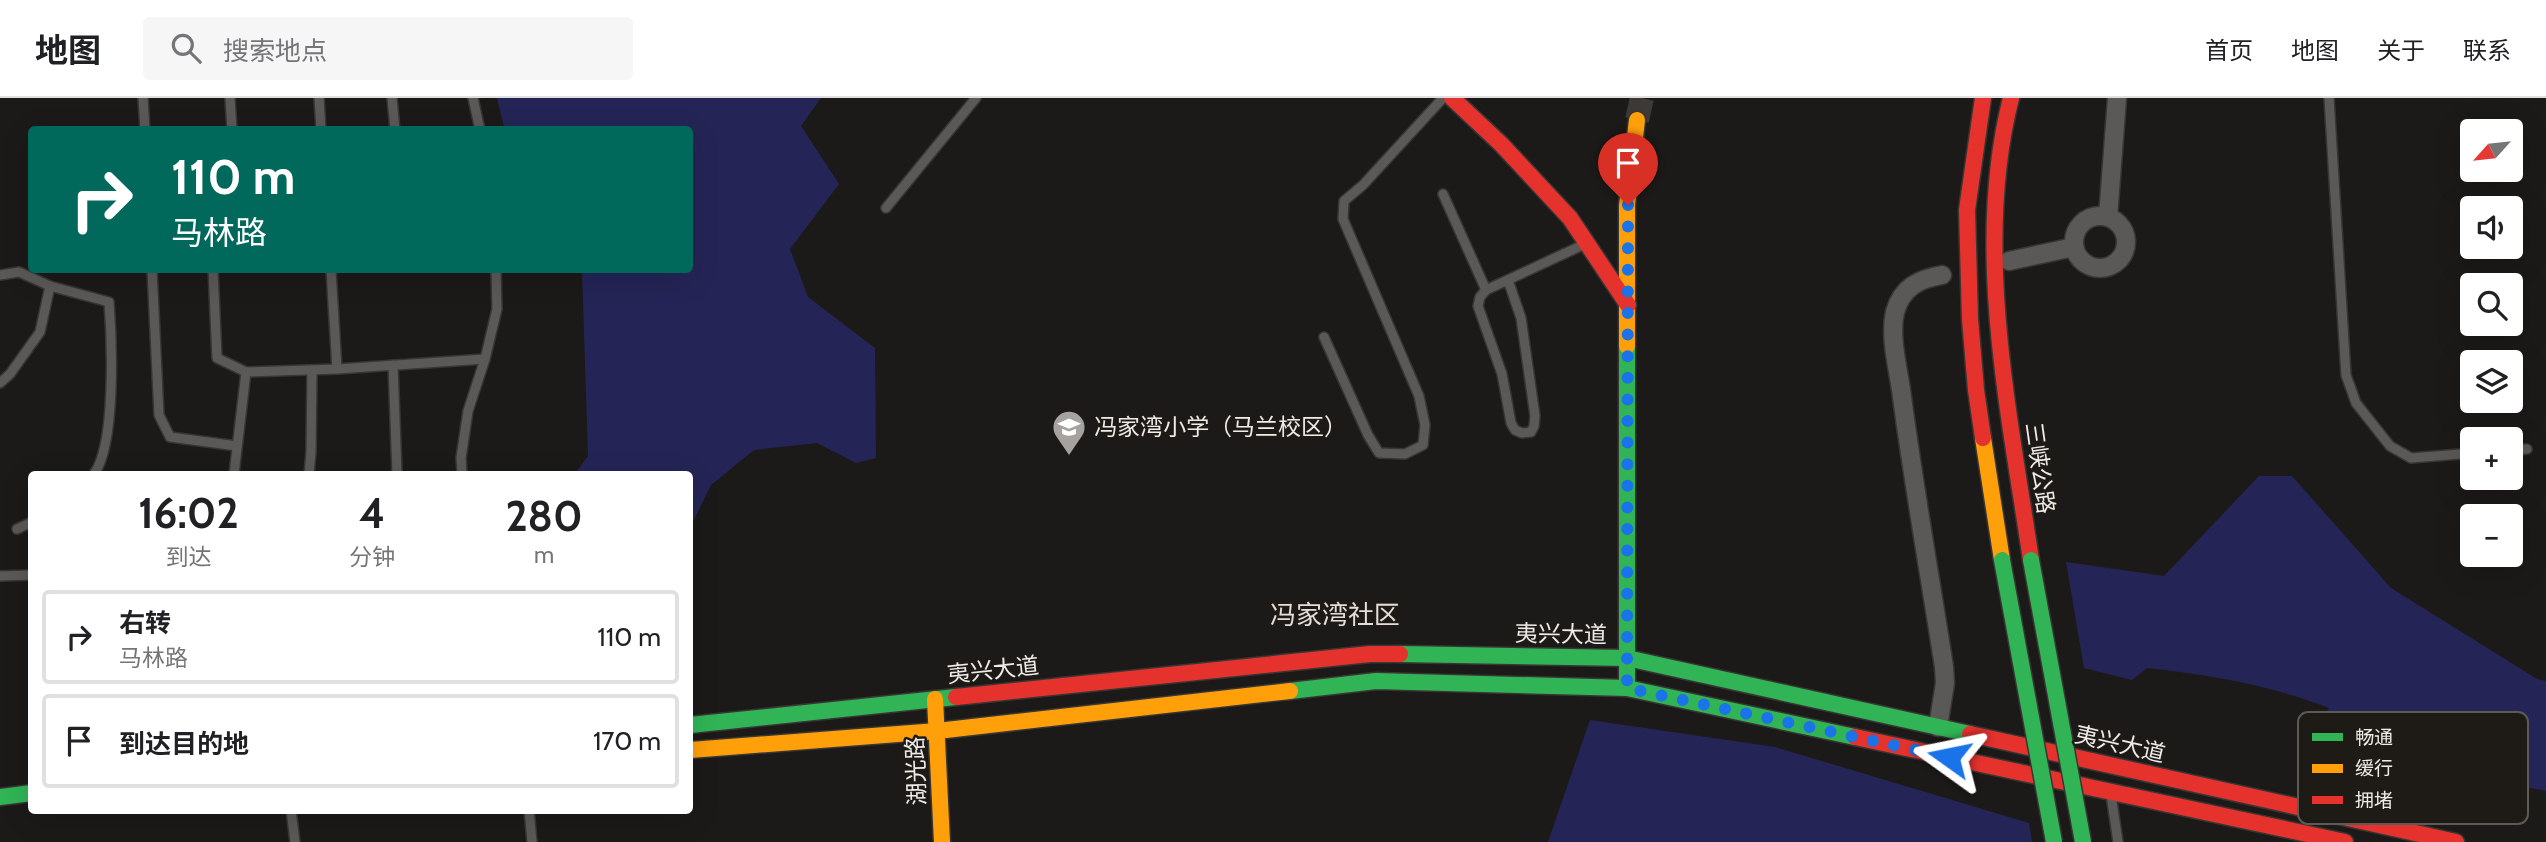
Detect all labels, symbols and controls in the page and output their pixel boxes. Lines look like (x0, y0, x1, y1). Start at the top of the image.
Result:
search box (143, 17, 633, 80)
icon: search (167, 29, 205, 67)
text: 地图 (35, 30, 101, 70)
text: 搜索地点 (223, 35, 327, 67)
text: 首页 (2205, 36, 2253, 65)
text: 地图 (2291, 36, 2339, 65)
text: 关于 (2377, 36, 2425, 65)
text: 联系 (2463, 36, 2511, 65)
north arrow (2460, 119, 2524, 182)
map controls (2460, 119, 2523, 567)
pin (1598, 133, 1658, 205)
icon: arrive (1609, 144, 1647, 182)
text: 110 m (171, 147, 295, 206)
icon: right (56, 154, 147, 245)
button: sound (2460, 196, 2523, 259)
text: 马林路 (171, 213, 267, 252)
button: search (2460, 273, 2523, 336)
button: layers (2460, 350, 2523, 413)
school or university icon: 冯家湾小学（马兰校区） (1050, 408, 1088, 457)
place label: 冯家湾小学（马兰校区） (1094, 413, 1347, 441)
street label: 三峡公路 (2020, 420, 2060, 516)
button: + (2460, 427, 2523, 490)
text: 16:02 (138, 487, 239, 539)
text: 4 (359, 487, 385, 539)
text: 280 (505, 490, 583, 542)
button: − (2460, 504, 2523, 567)
text: m (534, 541, 554, 569)
text: 到达 (166, 543, 212, 571)
text: 分钟 (349, 543, 395, 571)
district label: 冯家湾社区 (1270, 599, 1400, 631)
text: 右转 (119, 607, 171, 639)
icon: right (60, 618, 98, 656)
street label: 夷兴大道 (1515, 619, 1607, 649)
text: 110 m (597, 621, 661, 653)
text: 马林路 (119, 644, 188, 672)
street label: 夷兴大道 (946, 651, 1040, 689)
legend (2298, 712, 2528, 824)
position arrow (1912, 720, 1986, 794)
street label: 夷兴大道 (2072, 720, 2168, 768)
icon: arrive (60, 722, 98, 760)
text: 170 m (593, 725, 661, 757)
text: 畅通 (2355, 726, 2393, 749)
text: 到达目的地 (119, 728, 249, 760)
street label: 湖光路 (901, 736, 931, 806)
text: 缓行 (2355, 757, 2393, 780)
text: 拥堵 (2355, 789, 2393, 812)

